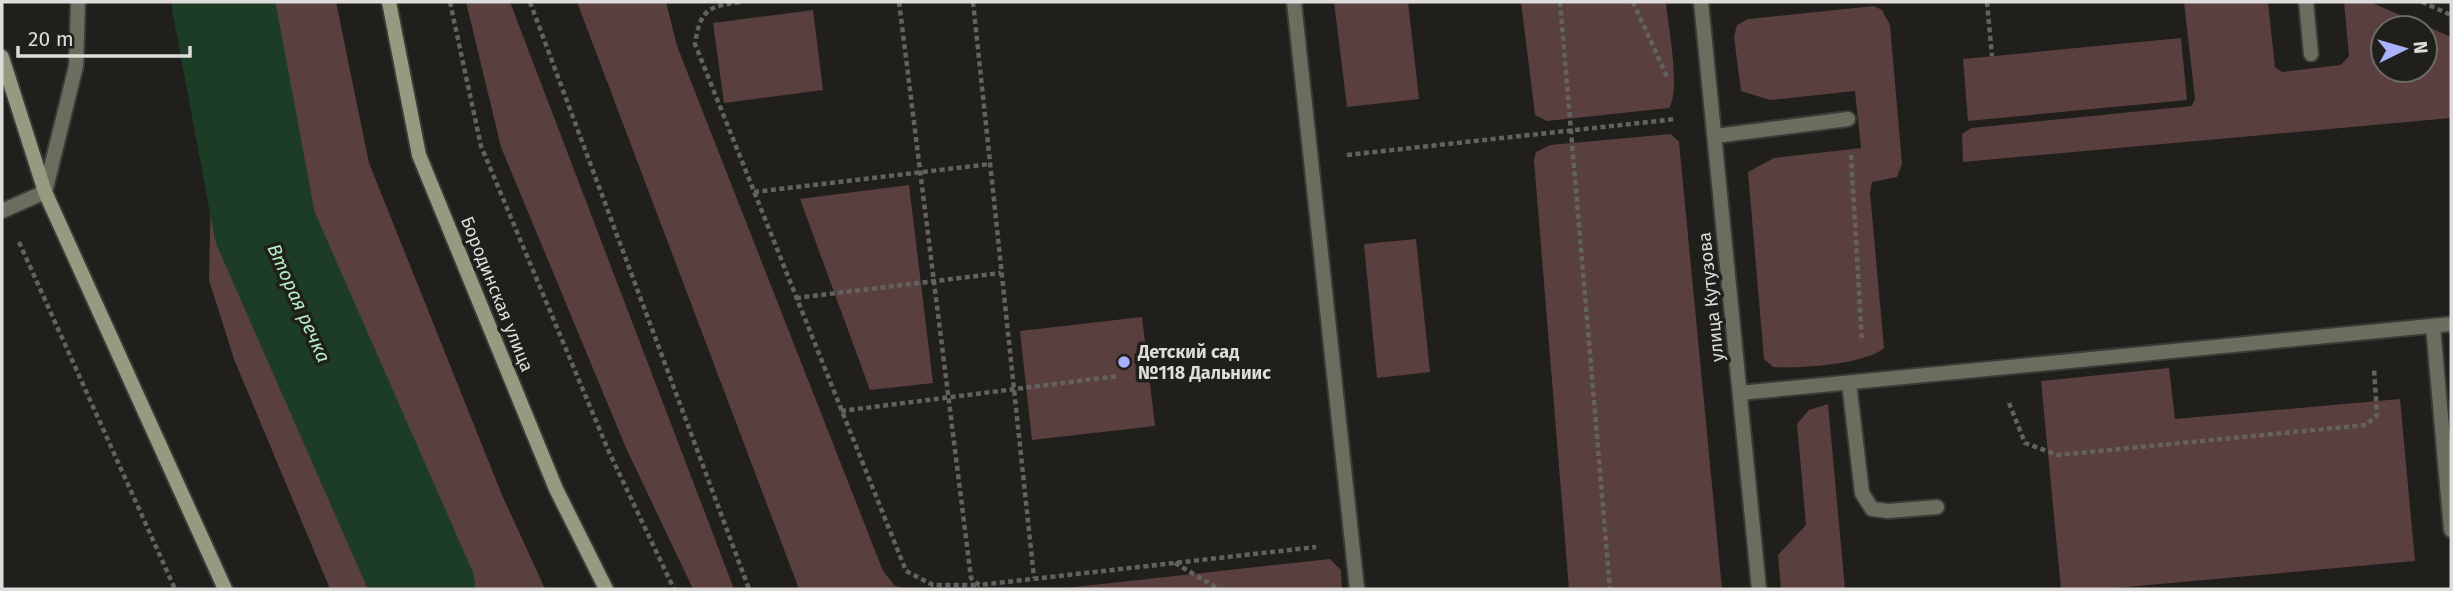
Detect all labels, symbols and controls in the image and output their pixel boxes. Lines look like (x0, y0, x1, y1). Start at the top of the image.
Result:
scale bar (18, 14, 189, 58)
north arrow (2369, 14, 2439, 84)
text: 20 m (28, 26, 74, 52)
text: N (2408, 40, 2432, 55)
street label: Бородинская улица (456, 213, 538, 375)
street label: улица Кутузова (1693, 231, 1729, 363)
water label: Вторая речка (263, 240, 335, 366)
place label: Детский сад №118 Дальниис (1137, 341, 1271, 384)
marker: Детский сад №118 Дальниис (1116, 354, 1132, 370)

